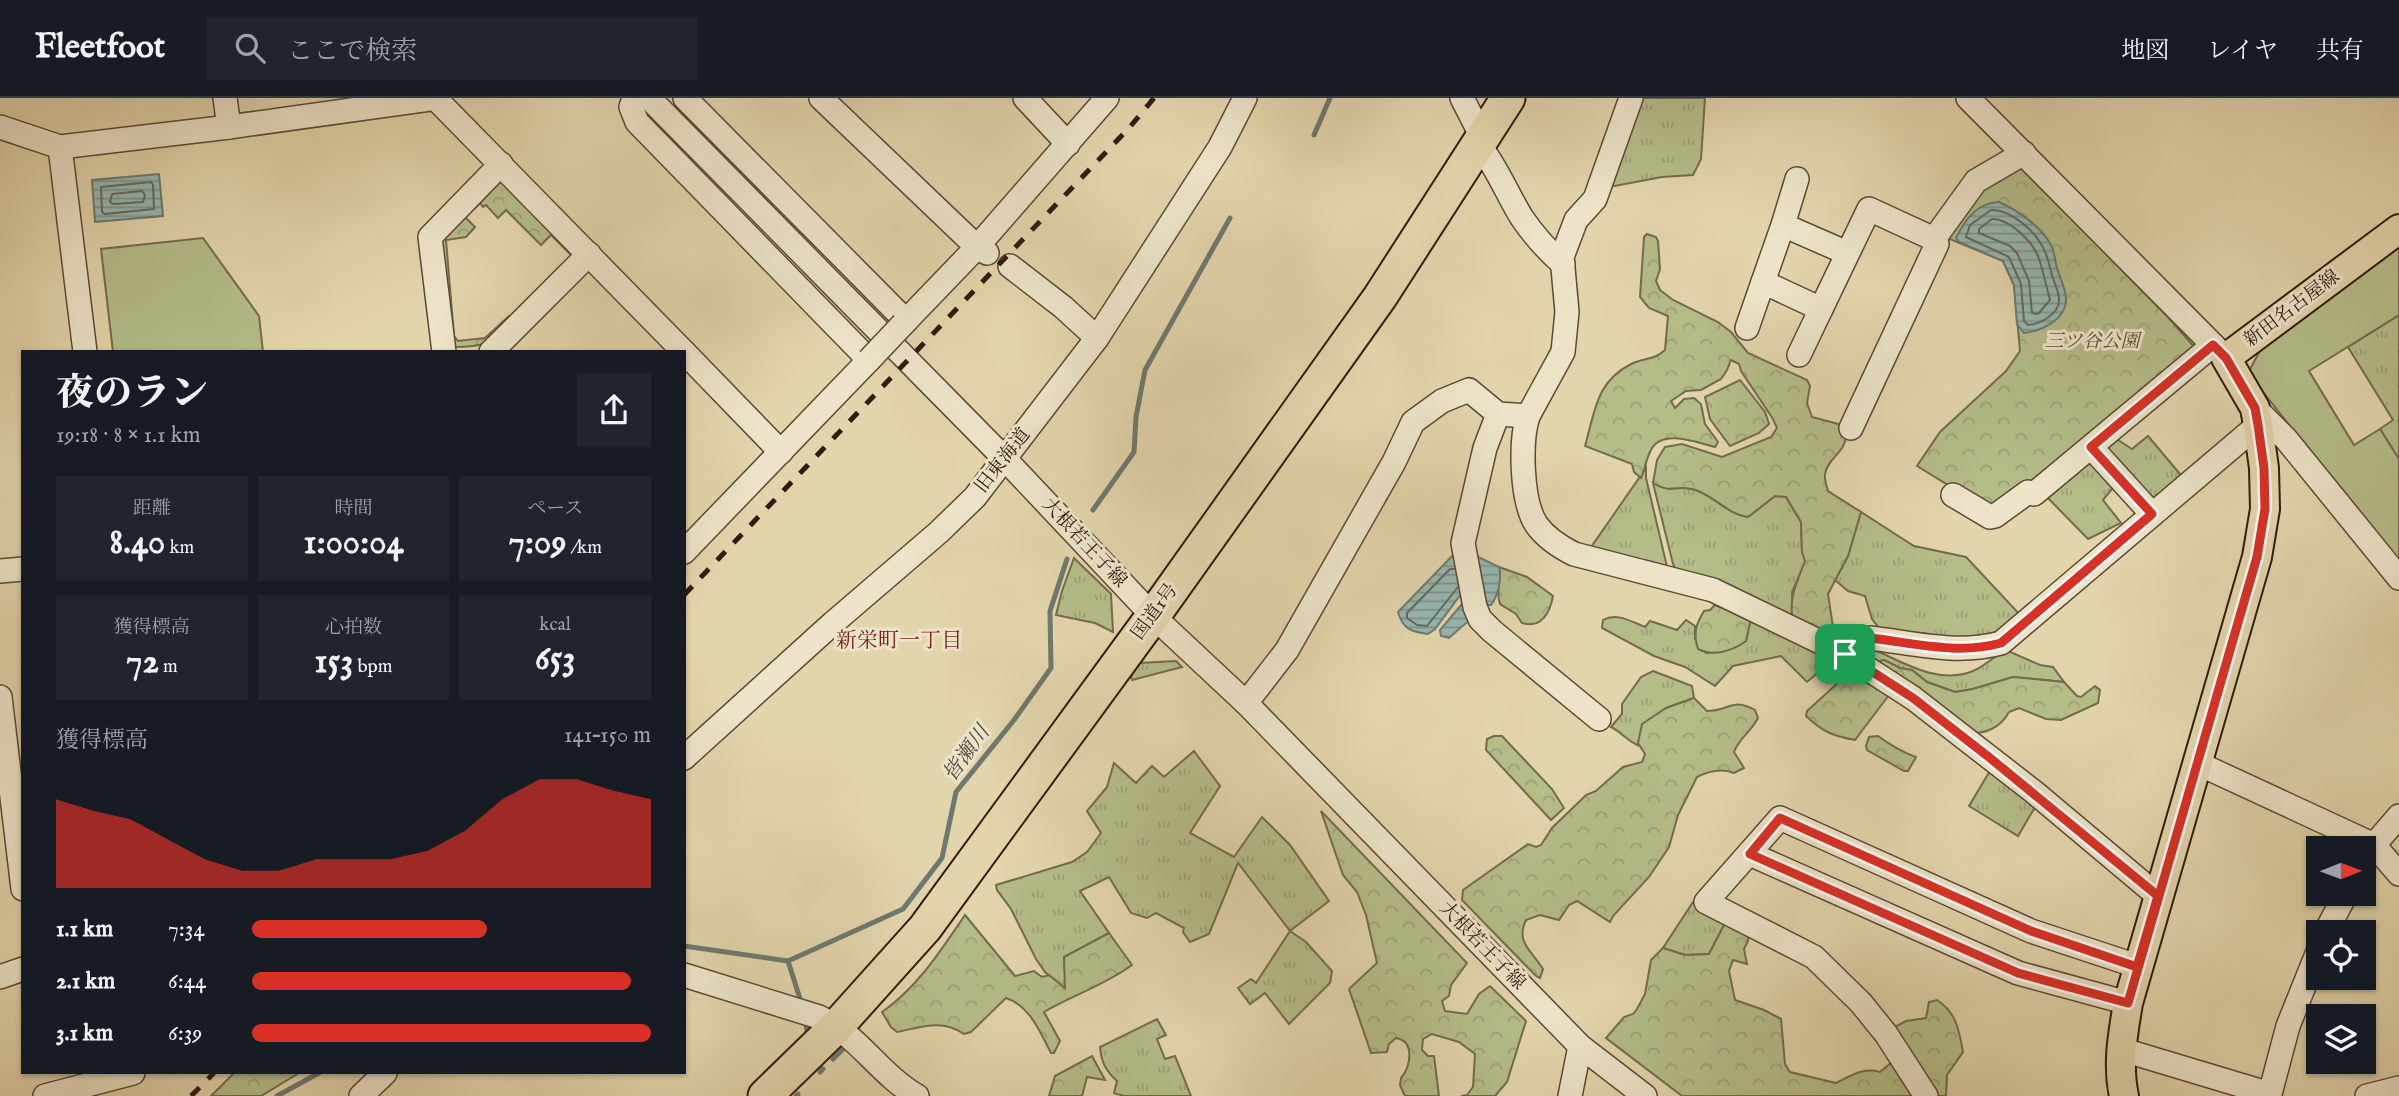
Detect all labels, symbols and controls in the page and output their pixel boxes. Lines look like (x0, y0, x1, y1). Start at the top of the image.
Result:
search box (207, 17, 697, 80)
text: Fleetfoot (35, 27, 165, 69)
icon: search (231, 29, 269, 67)
text: ここで検索 (287, 35, 417, 68)
text: 地図 (2121, 36, 2169, 67)
text: レイヤ (2207, 36, 2278, 67)
text: 共有 (2316, 36, 2364, 67)
street label: 新田名古屋線 (2239, 265, 2345, 353)
park label: 三ツ谷公園 (2044, 330, 2142, 354)
text: 夜のラン (56, 371, 208, 419)
button: share (577, 373, 651, 447)
text: 19:18 · 8 × 1.1 km (56, 421, 201, 450)
street label: 旧東海道 (970, 424, 1036, 498)
street label: 大根若王子線 (1036, 493, 1132, 593)
text: 距離 (133, 497, 171, 521)
text: 時間 (334, 497, 373, 521)
text: ペース (527, 497, 583, 521)
text: 8.40 (109, 521, 165, 566)
text: 1:00:04 (303, 521, 404, 566)
text: 7:09 (508, 521, 566, 566)
text: km (165, 536, 194, 560)
text: /km (566, 536, 602, 560)
street label: 国道1号 (1126, 579, 1184, 645)
text: kcal (539, 613, 571, 637)
text: 獲得標高 (114, 616, 190, 640)
text: 心拍数 (325, 616, 382, 640)
pin (1815, 624, 1875, 684)
district label: 新栄町一丁目 (836, 628, 962, 655)
icon: arrive (1826, 635, 1864, 673)
text: 653 (535, 637, 575, 682)
text: 72 (126, 640, 159, 685)
text: 153 (314, 640, 353, 685)
text: m (159, 655, 178, 679)
text: bpm (353, 655, 393, 679)
water label: 皆瀬川 (938, 719, 998, 787)
text: 141–150 m (564, 721, 651, 750)
text: 獲得標高 (56, 726, 148, 755)
north arrow (2306, 836, 2376, 906)
map controls (2306, 836, 2376, 1074)
street label: 大根若王子線 (1434, 897, 1530, 995)
text: 1.1 km (56, 915, 113, 944)
text: 7:34 (168, 915, 205, 944)
button: locate (2306, 920, 2376, 990)
text: 2.1 km (56, 967, 115, 996)
text: 6:44 (168, 967, 206, 996)
button: layers (2306, 1004, 2376, 1074)
text: 3.1 km (56, 1019, 113, 1048)
text: 6:39 (168, 1019, 202, 1048)

